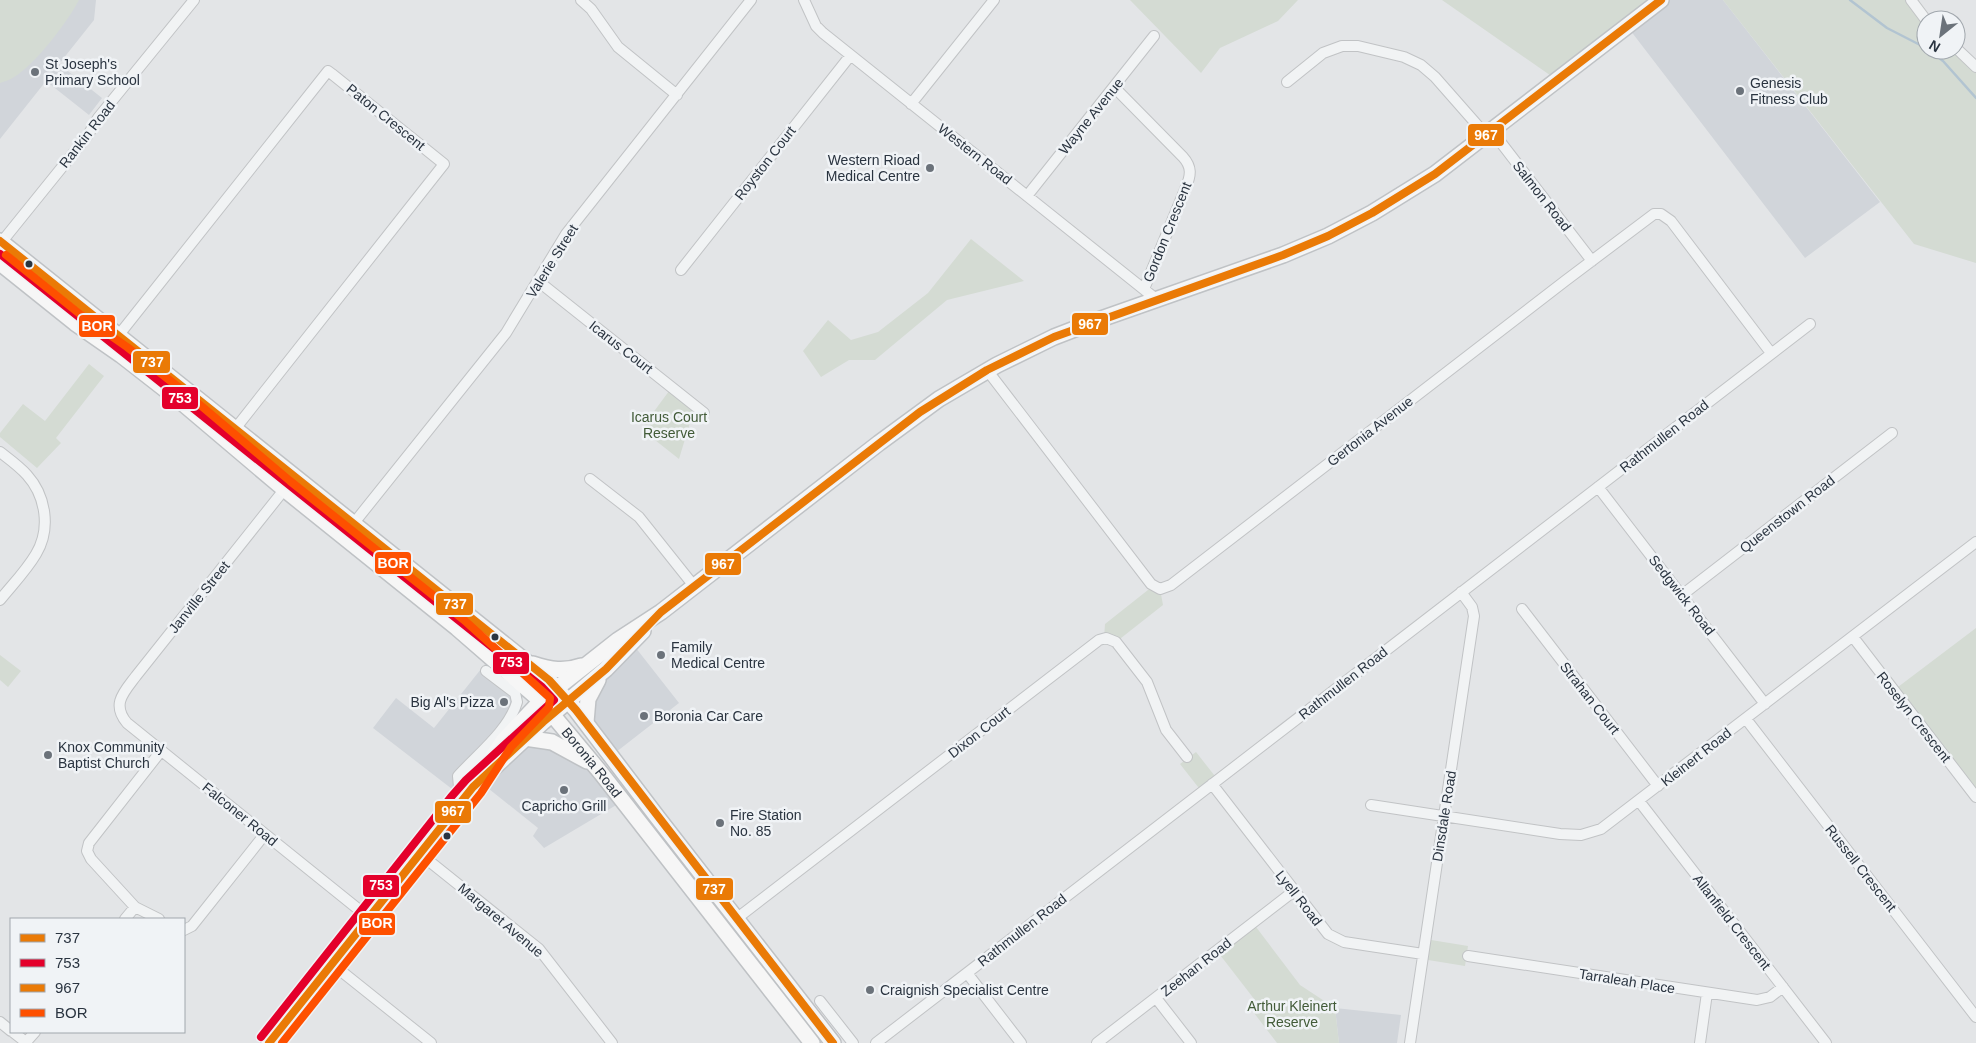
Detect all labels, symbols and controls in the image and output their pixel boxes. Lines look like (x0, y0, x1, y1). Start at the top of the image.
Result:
north arrow (1916, 10, 1966, 60)
text: N (1926, 37, 1943, 56)
place label: St Joseph's Primary School (45, 56, 140, 88)
marker: St Joseph's Primary School (29, 66, 41, 78)
street label: Wayne Avenue (1055, 75, 1127, 157)
place label: Genesis Fitness Club (1750, 75, 1828, 107)
street label: Paton Crescent (343, 80, 429, 154)
marker: Genesis Fitness Club (1734, 85, 1746, 97)
street label: Rankin Road (56, 97, 118, 171)
street label: Western Road (935, 120, 1015, 188)
street label: Royston Court (731, 123, 799, 203)
line badge: 967 (1467, 123, 1505, 147)
text: 967 (1474, 127, 1498, 143)
place label: Western Rioad Medical Centre (826, 152, 920, 184)
street label: Salmon Road (1510, 158, 1574, 234)
marker: Western Rioad Medical Centre (924, 162, 936, 174)
street label: Gordon Crescent (1140, 179, 1194, 284)
street label: Valerie Street (523, 221, 581, 301)
unlabelled marker (24, 259, 34, 269)
line badge: 967 (1071, 312, 1109, 336)
line badge: BOR (78, 314, 116, 338)
text: 967 (1078, 316, 1102, 332)
street label: Icarus Court (586, 317, 656, 377)
text: BOR (81, 318, 113, 334)
line badge: 737 (132, 350, 171, 374)
text: 737 (140, 354, 164, 370)
line badge: 753 (161, 386, 199, 410)
text: 753 (168, 390, 192, 406)
street label: Gertonia Avenue (1324, 393, 1416, 469)
street label: Rathmullen Road (1616, 396, 1712, 476)
park label: Icarus Court Reserve (631, 409, 707, 441)
street label: Queenstown Road (1736, 472, 1838, 556)
line badge: BOR (374, 551, 412, 575)
line badge: 967 (704, 552, 742, 576)
street label: Sedgwick Road (1646, 552, 1718, 638)
text: BOR (377, 555, 409, 571)
text: 967 (711, 556, 735, 572)
street label: Janville Street (165, 558, 233, 636)
line badge: 737 (435, 592, 474, 616)
text: 737 (443, 596, 467, 612)
unlabelled marker (490, 632, 500, 642)
place label: Family Medical Centre (671, 639, 765, 671)
street label: Rathmullen Road (1295, 643, 1391, 723)
marker: Family Medical Centre (655, 649, 667, 661)
line badge: 753 (492, 651, 530, 675)
text: 753 (499, 654, 523, 670)
street label: Strahan Court (1557, 659, 1623, 737)
street label: Roselyn Crescent (1874, 669, 1954, 766)
place label: Big Al's Pizza (410, 694, 494, 710)
marker: Big Al's Pizza (498, 696, 510, 708)
street label: Dixon Court (945, 703, 1013, 761)
place label: Boronia Car Care (654, 708, 763, 724)
marker: Boronia Car Care (638, 710, 650, 722)
street label: Boronia Road (558, 724, 625, 801)
street label: Kleinert Road (1658, 725, 1734, 789)
place label: Knox Community Baptist Church (58, 739, 165, 771)
marker: Knox Community Baptist Church (42, 749, 54, 761)
street label: Dinsdale Road (1429, 769, 1459, 863)
street label: Falconer Road (199, 779, 281, 849)
marker: Capricho Grill (558, 784, 570, 796)
place label: Capricho Grill (522, 798, 606, 814)
line badge: 967 (434, 800, 472, 824)
text: 967 (441, 803, 465, 819)
place label: Fire Station No. 85 (730, 807, 802, 839)
marker: Fire Station No. 85 (714, 817, 726, 829)
street label: Russell Crescent (1822, 821, 1900, 915)
unlabelled marker (442, 831, 452, 841)
street label: Lyell Road (1272, 867, 1326, 929)
street label: Allanfield Crescent (1690, 871, 1774, 973)
line badge: 753 (362, 874, 400, 898)
text: 753 (369, 877, 393, 893)
line badge: 737 (695, 877, 734, 901)
street label: Margaret Avenue (455, 880, 547, 960)
text: 737 (702, 881, 726, 897)
street label: Rathmullen Road (974, 890, 1070, 970)
line badge: BOR (358, 912, 396, 936)
text: BOR (361, 915, 393, 931)
legend (10, 918, 185, 1033)
text: 737 (55, 929, 80, 946)
street label: Zeehan Road (1158, 935, 1234, 999)
text: 753 (55, 954, 80, 971)
street label: Tarraleah Place (1578, 965, 1676, 997)
text: 967 (55, 979, 80, 996)
place label: Craignish Specialist Centre (880, 982, 1049, 998)
marker: Craignish Specialist Centre (864, 984, 876, 996)
park label: Arthur Kleinert Reserve (1247, 998, 1337, 1030)
text: BOR (55, 1004, 88, 1021)

